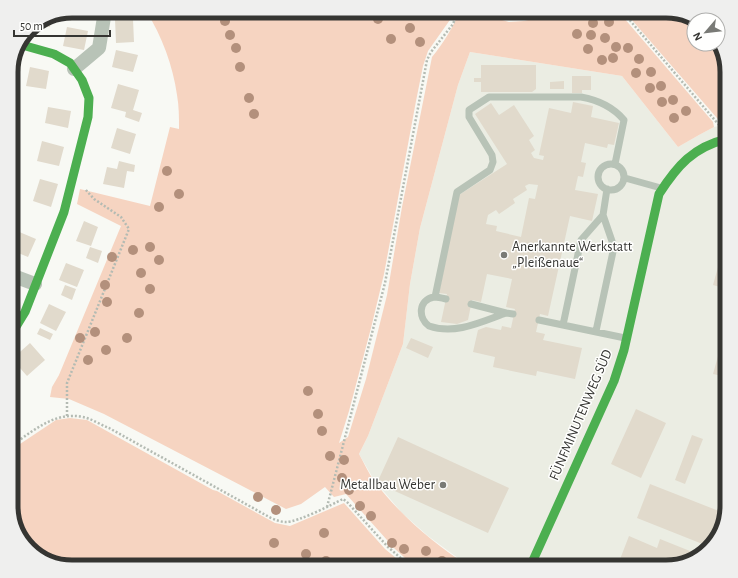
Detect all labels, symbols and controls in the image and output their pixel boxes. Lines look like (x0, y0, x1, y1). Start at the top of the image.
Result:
scale bar (14, 12, 110, 38)
north arrow (686, 12, 726, 52)
text: 50 m (20, 20, 43, 32)
text: N (691, 30, 704, 42)
place label: Anerkannte Werkstatt „Pleißenaue“ (512, 240, 633, 270)
marker: Anerkannte Werkstatt „Pleißenaue“ (499, 250, 509, 260)
street label: FÜNFMINUTENWEG SÜD (544, 346, 615, 482)
place label: Metallbau Weber (340, 478, 435, 492)
marker: Metallbau Weber (438, 480, 448, 490)

